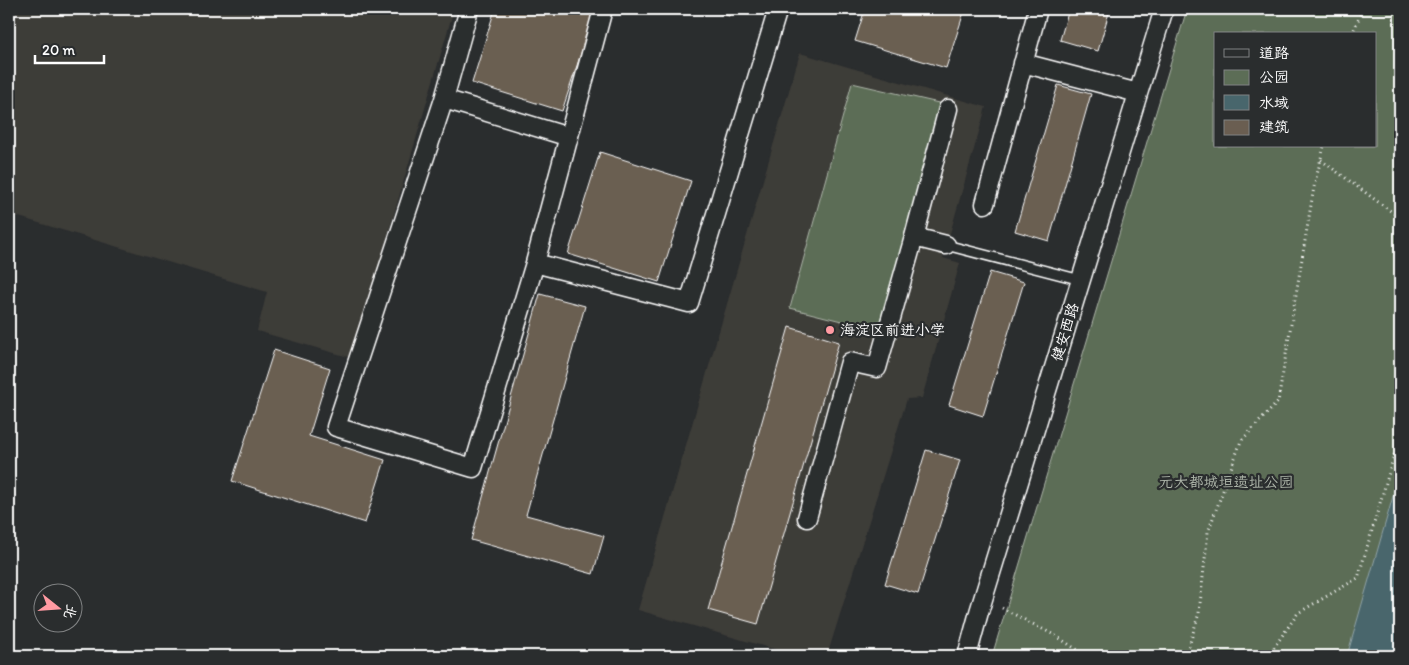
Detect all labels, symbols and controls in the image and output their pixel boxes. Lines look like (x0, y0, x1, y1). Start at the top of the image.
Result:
scale bar (35, 32, 104, 64)
legend (1214, 32, 1376, 148)
text: 20 m (42, 41, 76, 59)
text: 道路 (1259, 44, 1289, 62)
text: 公园 (1259, 68, 1289, 86)
text: 水域 (1259, 94, 1289, 112)
text: 建筑 (1259, 118, 1289, 136)
street label: 健安西路 (1048, 301, 1082, 363)
place label: 海淀区前进小学 (840, 321, 945, 339)
marker: 海淀区前进小学 (824, 324, 836, 336)
park label: 元大都城垣遗址公园 (1158, 473, 1294, 491)
north arrow (32, 582, 82, 632)
text: 北 (60, 602, 80, 621)

